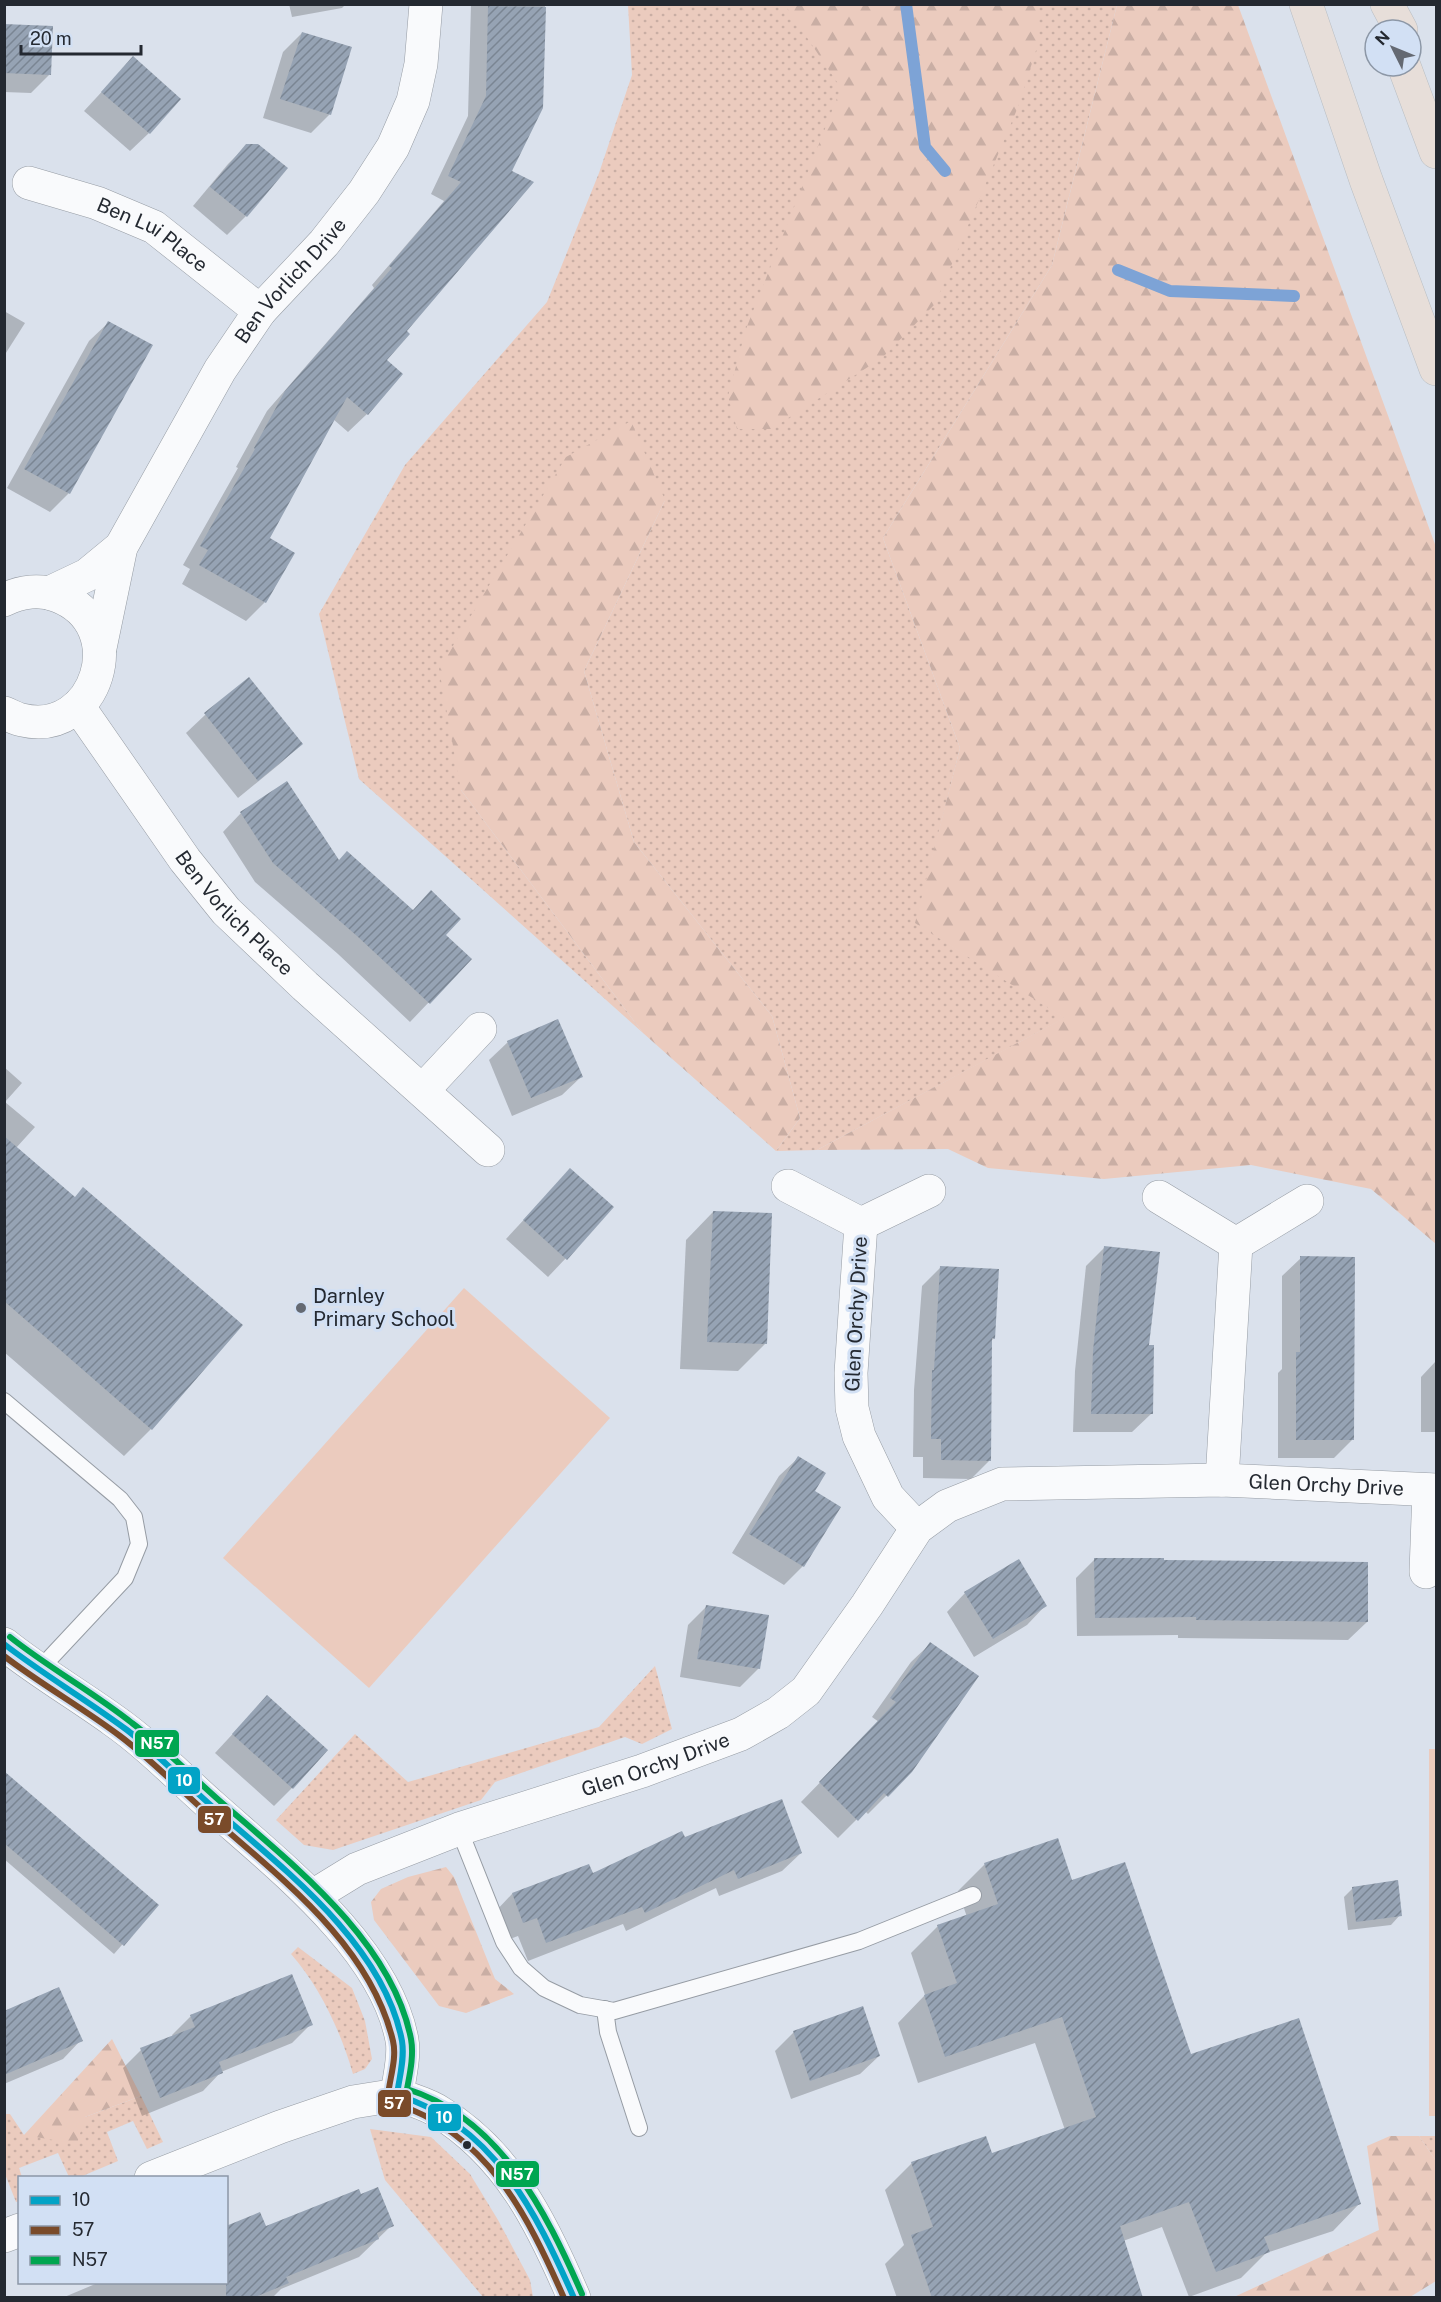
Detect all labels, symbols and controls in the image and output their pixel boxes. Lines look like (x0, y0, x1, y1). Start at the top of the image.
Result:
scale bar (21, 18, 141, 56)
north arrow (1363, 18, 1423, 78)
text: N (1371, 27, 1394, 49)
text: 20 m (30, 28, 72, 49)
street label: Ben Lui Place (93, 192, 213, 277)
street label: Ben Vorlich Drive (230, 213, 351, 348)
street label: Ben Vorlich Place (170, 846, 298, 980)
street label: Glen Orchy Drive (840, 1236, 872, 1392)
place label: Darnley Primary School (313, 1284, 455, 1331)
marker: Darnley Primary School (294, 1301, 308, 1315)
street label: Glen Orchy Drive (1248, 1469, 1404, 1500)
street label: Glen Orchy Drive (578, 1727, 733, 1801)
line badge: N57 (134, 1729, 180, 1758)
text: N57 (140, 1734, 174, 1753)
line badge: 10 (167, 1766, 201, 1795)
text: 10 (175, 1771, 193, 1790)
line badge: 57 (197, 1805, 232, 1834)
text: 57 (204, 1810, 224, 1829)
line badge: 57 (377, 2089, 412, 2118)
text: 57 (384, 2094, 404, 2113)
line badge: 10 (427, 2103, 462, 2132)
text: 10 (435, 2108, 453, 2127)
unlabelled marker (461, 2139, 473, 2151)
line badge: N57 (495, 2160, 540, 2188)
text: N57 (500, 2165, 534, 2184)
legend (18, 2176, 228, 2284)
text: 10 (72, 2189, 90, 2210)
text: 57 (72, 2219, 94, 2240)
text: N57 (72, 2249, 108, 2270)

